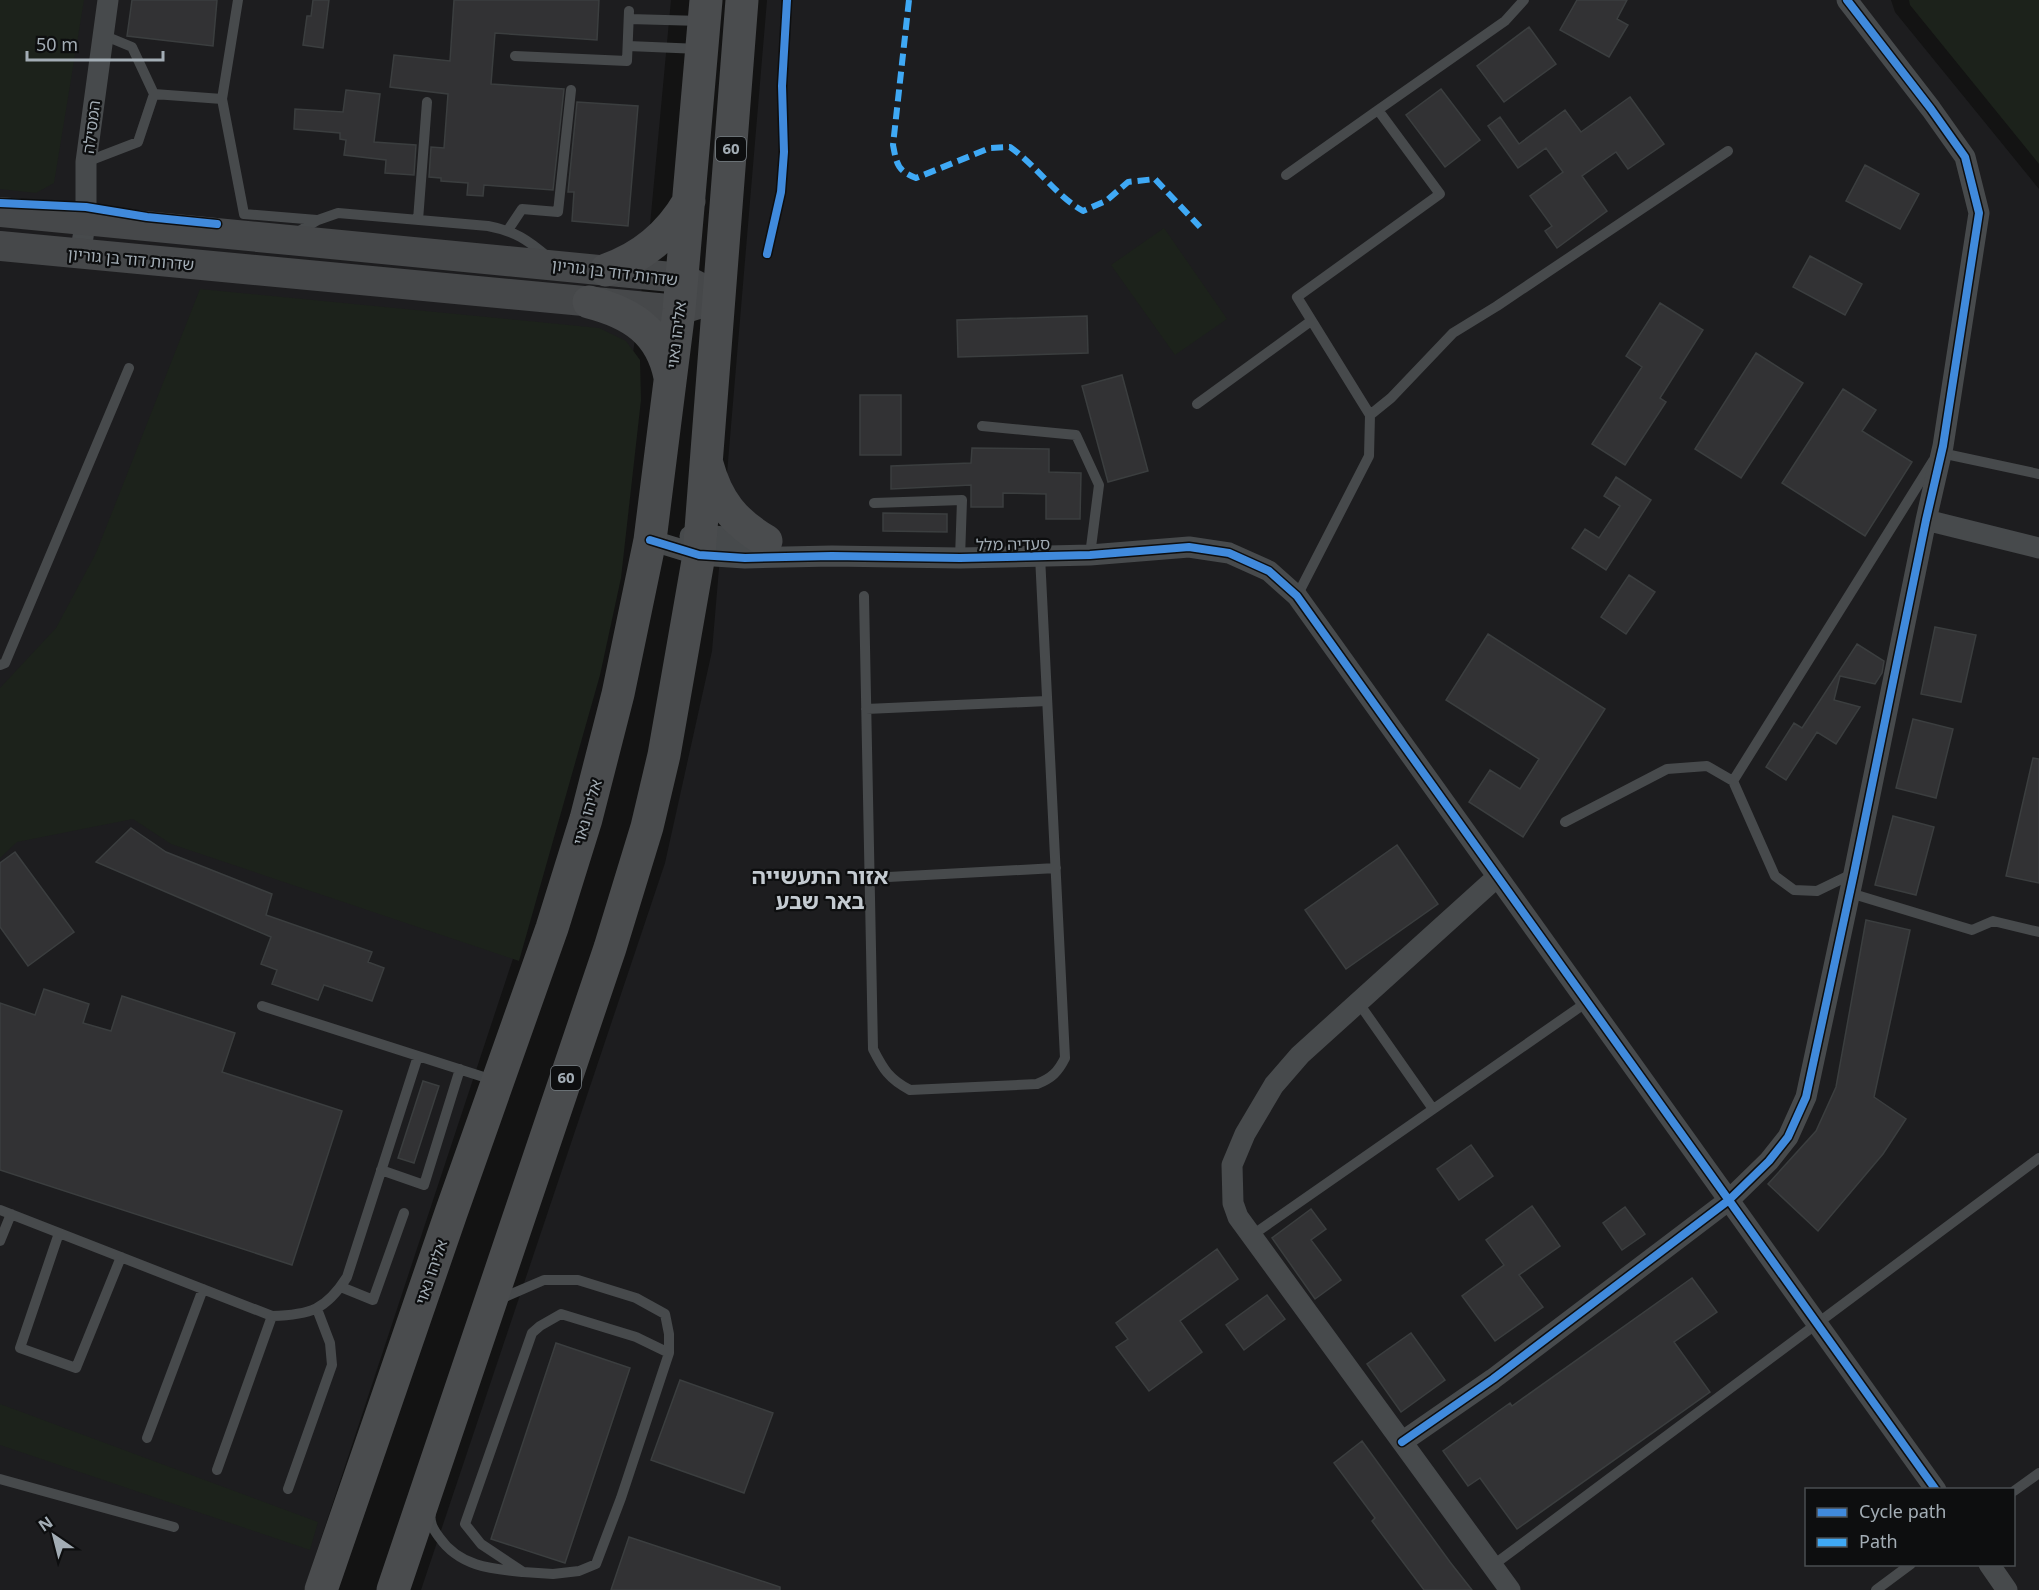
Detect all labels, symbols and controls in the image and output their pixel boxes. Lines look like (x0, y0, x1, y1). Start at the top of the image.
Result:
scale bar (27, 24, 164, 62)
text: 50 m (36, 32, 78, 56)
street label: המסילה (77, 99, 105, 155)
road number: 60 (716, 137, 746, 161)
street label: שדרות דוד בן גוריון (67, 243, 195, 275)
street label: שדרות דוד בן גוריון (551, 253, 679, 291)
street label: אליהו נאוי (661, 300, 691, 370)
street label: סעדיה מלל (976, 532, 1050, 556)
street label: אליהו נאוי (567, 777, 607, 847)
district label: אזור התעשייה באר שבע (752, 860, 889, 915)
road number: 60 (551, 1066, 581, 1090)
street label: אליהו נאוי (410, 1237, 452, 1307)
legend (1805, 1488, 2015, 1566)
text: Cycle path (1859, 1499, 1946, 1523)
north arrow (24, 1506, 84, 1566)
text: N (34, 1511, 57, 1536)
text: Path (1859, 1529, 1898, 1553)

